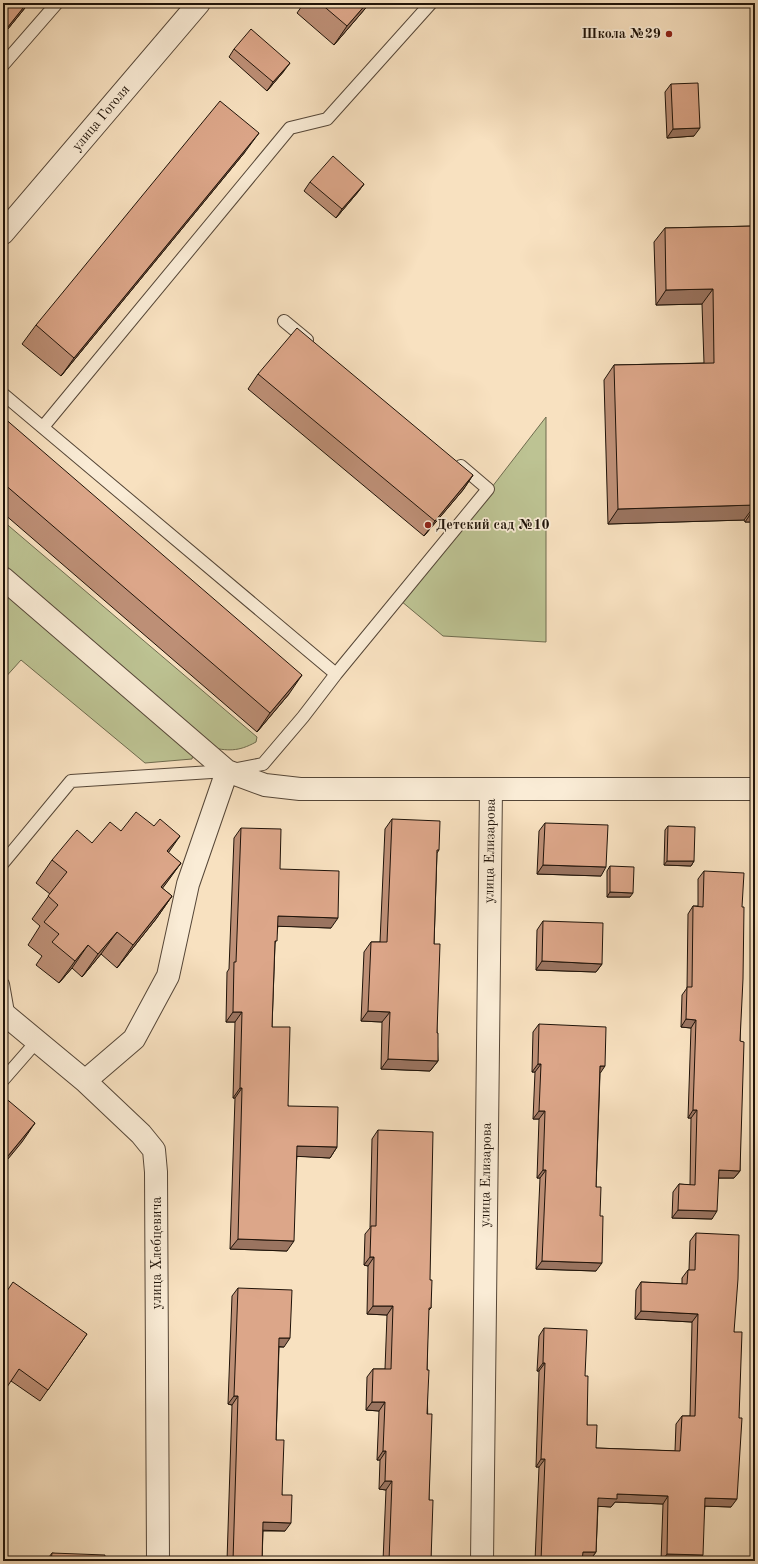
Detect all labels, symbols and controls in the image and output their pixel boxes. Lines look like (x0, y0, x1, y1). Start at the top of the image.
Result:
place label: Школа №29 (582, 27, 661, 41)
marker: Школа №29 (664, 29, 674, 39)
street label: улица Гоголя (69, 82, 133, 154)
place label: Детский сад №10 (436, 518, 550, 532)
marker: Детский сад №10 (423, 520, 433, 530)
street label: улица Елизарова (482, 798, 498, 904)
street label: улица Елизарова (478, 1122, 494, 1228)
street label: улица Хлебцевича (150, 1196, 164, 1309)

